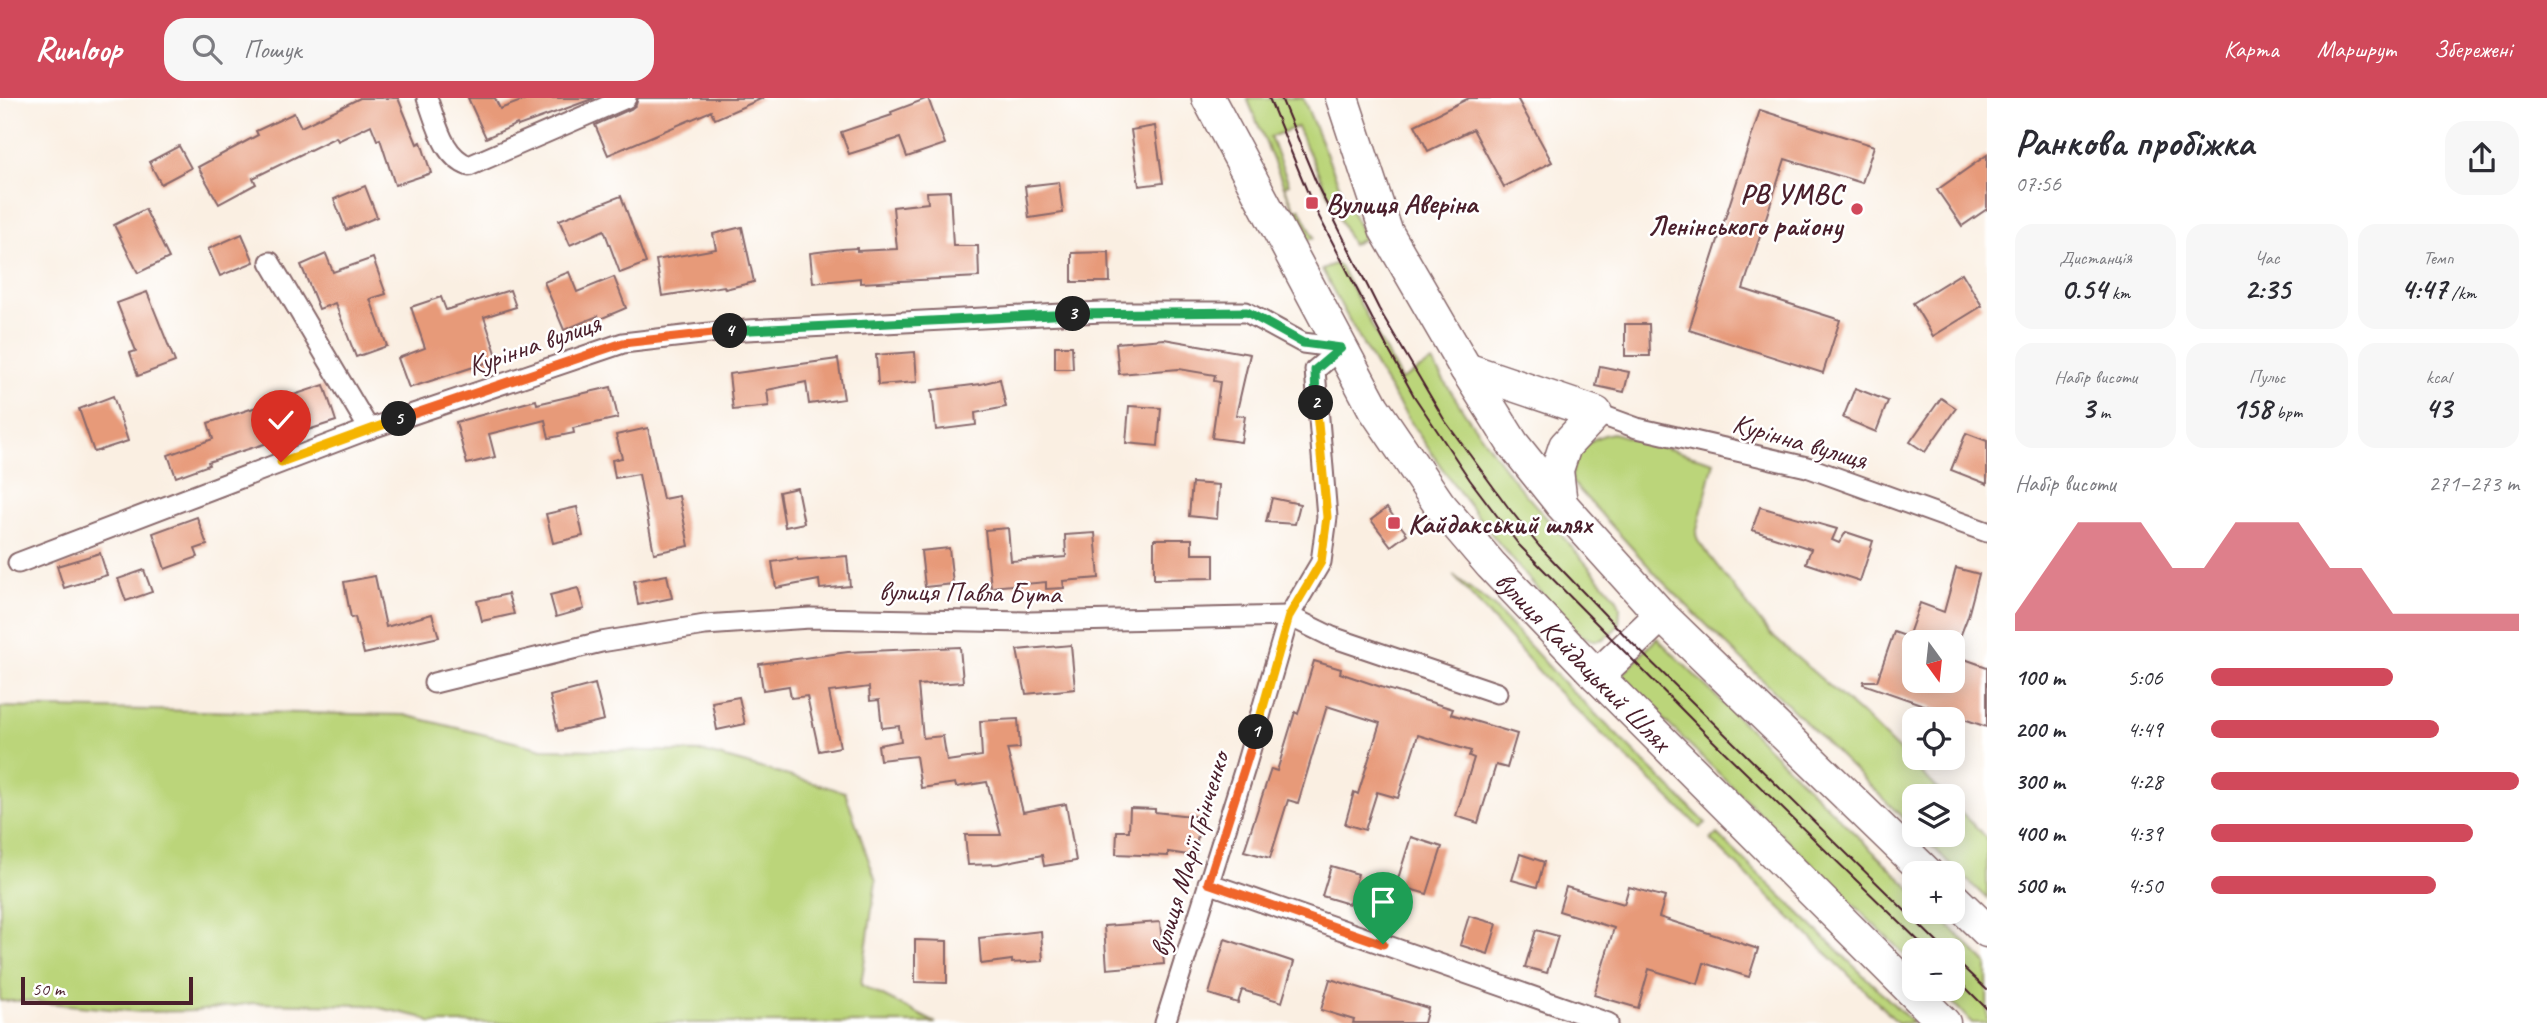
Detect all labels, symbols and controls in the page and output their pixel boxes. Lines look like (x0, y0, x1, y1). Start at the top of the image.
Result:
search box (164, 18, 654, 81)
text: Runloop (35, 28, 122, 70)
icon: search (188, 30, 226, 68)
text: Пошук (244, 33, 302, 66)
text: Карта (2224, 34, 2279, 64)
text: Маршрут (2317, 34, 2396, 64)
text: Збережені (2434, 34, 2512, 64)
text: Ранкова пробіжка (2015, 119, 2254, 166)
button: share (2445, 121, 2519, 195)
text: 07:56 (2015, 169, 2061, 198)
place label: РВ УМВС Ленінського району (1648, 176, 1847, 244)
place label: Вулиця Аверіна (1326, 186, 1480, 221)
marker: Вулиця Аверіна (1304, 195, 1320, 211)
marker: РВ УМВС Ленінського району (1849, 201, 1865, 217)
text: Дистанція (2059, 246, 2132, 270)
text: Час (2254, 246, 2280, 270)
text: Темп (2423, 246, 2454, 270)
text: 0.54 (2061, 270, 2107, 308)
text: 2:35 (2244, 270, 2290, 308)
text: 4:47 (2400, 270, 2447, 308)
text: km (2107, 281, 2130, 305)
text: /km (2447, 281, 2476, 305)
pin: 3 (1056, 296, 1090, 332)
text: 3 (1068, 301, 1077, 325)
street label: Курінна вулиця (463, 305, 606, 383)
pin: 4 (712, 314, 748, 348)
text: 4 (725, 318, 734, 342)
text: Набір висоти (2054, 365, 2137, 389)
text: Пульс (2249, 365, 2285, 389)
text: kcal (2426, 365, 2451, 389)
pin: 2 (1298, 386, 1334, 420)
text: 3 (2081, 389, 2095, 427)
text: 158 (2232, 389, 2272, 427)
text: 43 (2425, 389, 2452, 427)
pin (251, 390, 311, 462)
text: 2 (1311, 390, 1320, 414)
text: m (2095, 400, 2110, 424)
text: bpm (2272, 400, 2302, 424)
icon: check (262, 401, 300, 439)
pin: 5 (382, 402, 416, 436)
street label: Курінна вулиця (1729, 405, 1872, 477)
text: 5 (394, 406, 403, 430)
text: Набір висоти (2015, 469, 2115, 498)
text: 271–273 m (2428, 469, 2519, 498)
place label: Кайдакський шлях (1408, 506, 1595, 541)
marker: Кайдакський шлях (1386, 515, 1402, 531)
street label: вулиця Кайдацький Шлях (1488, 563, 1681, 760)
street label: вулиця Павла Бута (879, 573, 1063, 611)
north arrow (1902, 630, 1965, 693)
map controls (1902, 630, 1965, 1001)
text: 100 m (2015, 663, 2065, 692)
text: 5:06 (2127, 663, 2163, 692)
button: locate (1902, 707, 1965, 770)
pin: 1 (1238, 714, 1274, 750)
text: 200 m (2015, 715, 2065, 744)
text: 4:49 (2127, 715, 2163, 744)
text: 1 (1251, 719, 1260, 743)
street label: вулиця Марії Грінченко (1141, 745, 1238, 961)
text: 300 m (2015, 767, 2065, 796)
text: 4:28 (2127, 767, 2163, 796)
button: layers (1902, 784, 1965, 847)
text: 400 m (2015, 819, 2065, 848)
text: 4:39 (2127, 819, 2163, 848)
button: + (1902, 861, 1965, 924)
text: 500 m (2015, 871, 2064, 900)
text: 4:50 (2127, 871, 2163, 900)
pin (1353, 872, 1413, 944)
icon: arrive (1364, 883, 1402, 921)
button: − (1902, 938, 1965, 1001)
scale bar (21, 974, 192, 1006)
text: 50 m (32, 977, 64, 1001)

